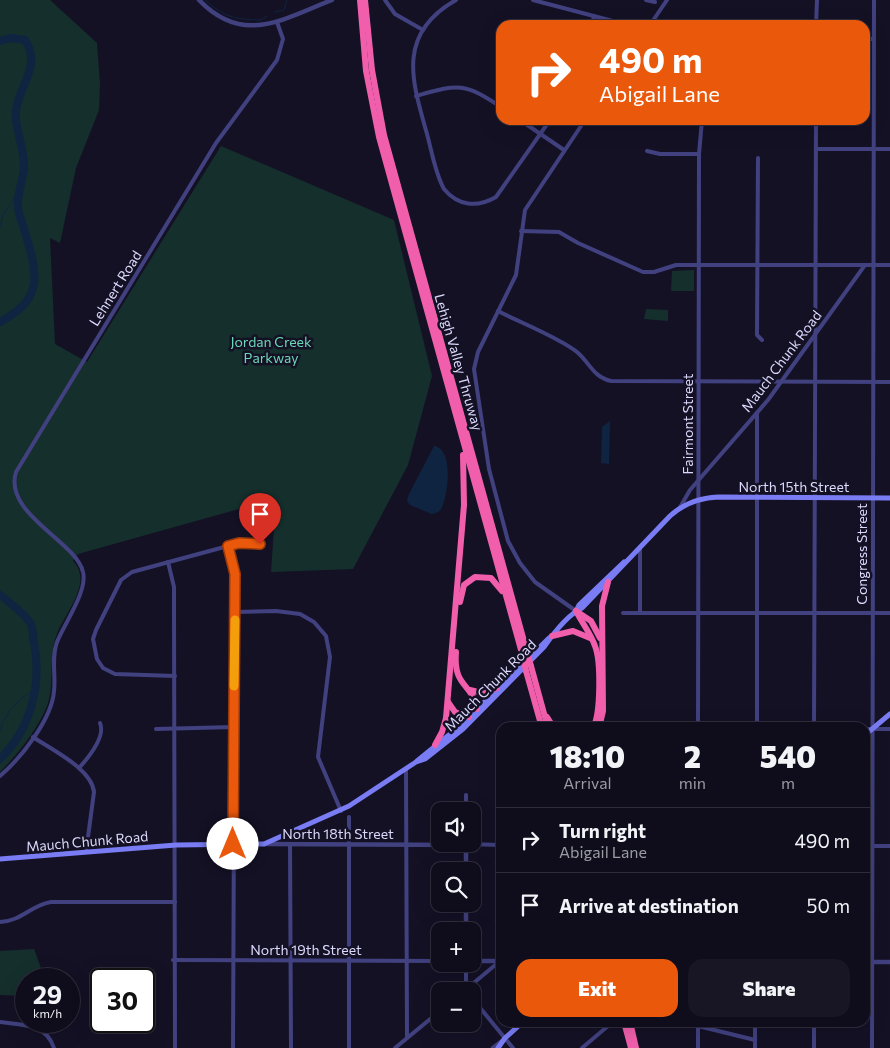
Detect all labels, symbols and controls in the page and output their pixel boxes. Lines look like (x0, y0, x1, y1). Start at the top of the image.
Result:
text: 490 m (599, 37, 703, 80)
icon: right (516, 40, 581, 105)
text: Abigail Lane (599, 80, 720, 107)
street label: Lehnert Road (85, 247, 145, 329)
street label: Lehigh Valley Thruway (431, 292, 487, 432)
street label: Mauch Chunk Road (737, 307, 825, 415)
park label: Jordan Creek Parkway (230, 333, 312, 366)
street label: Fairmont Street (679, 373, 696, 474)
street label: North 15th Street (739, 478, 850, 495)
pin (239, 493, 281, 544)
icon: arrive (246, 500, 274, 528)
street label: Congress Street (853, 503, 870, 605)
street label: Mauch Chunk Road (441, 636, 539, 734)
text: 18:10 (550, 737, 625, 774)
text: 2 (684, 737, 701, 774)
text: 540 (760, 737, 816, 774)
text: Arrival (563, 773, 612, 792)
text: min (679, 773, 706, 792)
text: m (781, 773, 795, 792)
map controls (431, 802, 481, 1032)
button: sound (431, 802, 481, 852)
position arrow (206, 817, 258, 869)
text: Turn right (559, 819, 646, 842)
street label: North 18th Street (282, 825, 394, 842)
icon: right (516, 826, 544, 854)
street label: Mauch Chunk Road (25, 827, 149, 855)
text: 490 m (794, 829, 850, 852)
text: Abigail Lane (559, 842, 647, 861)
button: search (431, 862, 481, 912)
icon: arrive (516, 891, 544, 919)
text: Arrive at destination (559, 894, 739, 917)
text: 50 m (806, 894, 850, 917)
button: + (431, 922, 481, 972)
street label: North 19th Street (250, 941, 362, 958)
button: Exit (516, 959, 678, 1017)
button: Share (688, 959, 850, 1017)
speed limit sign: 30 (90, 968, 155, 1033)
text: 29 (33, 979, 62, 1009)
button: − (431, 982, 481, 1032)
text: km/h (33, 1006, 62, 1020)

